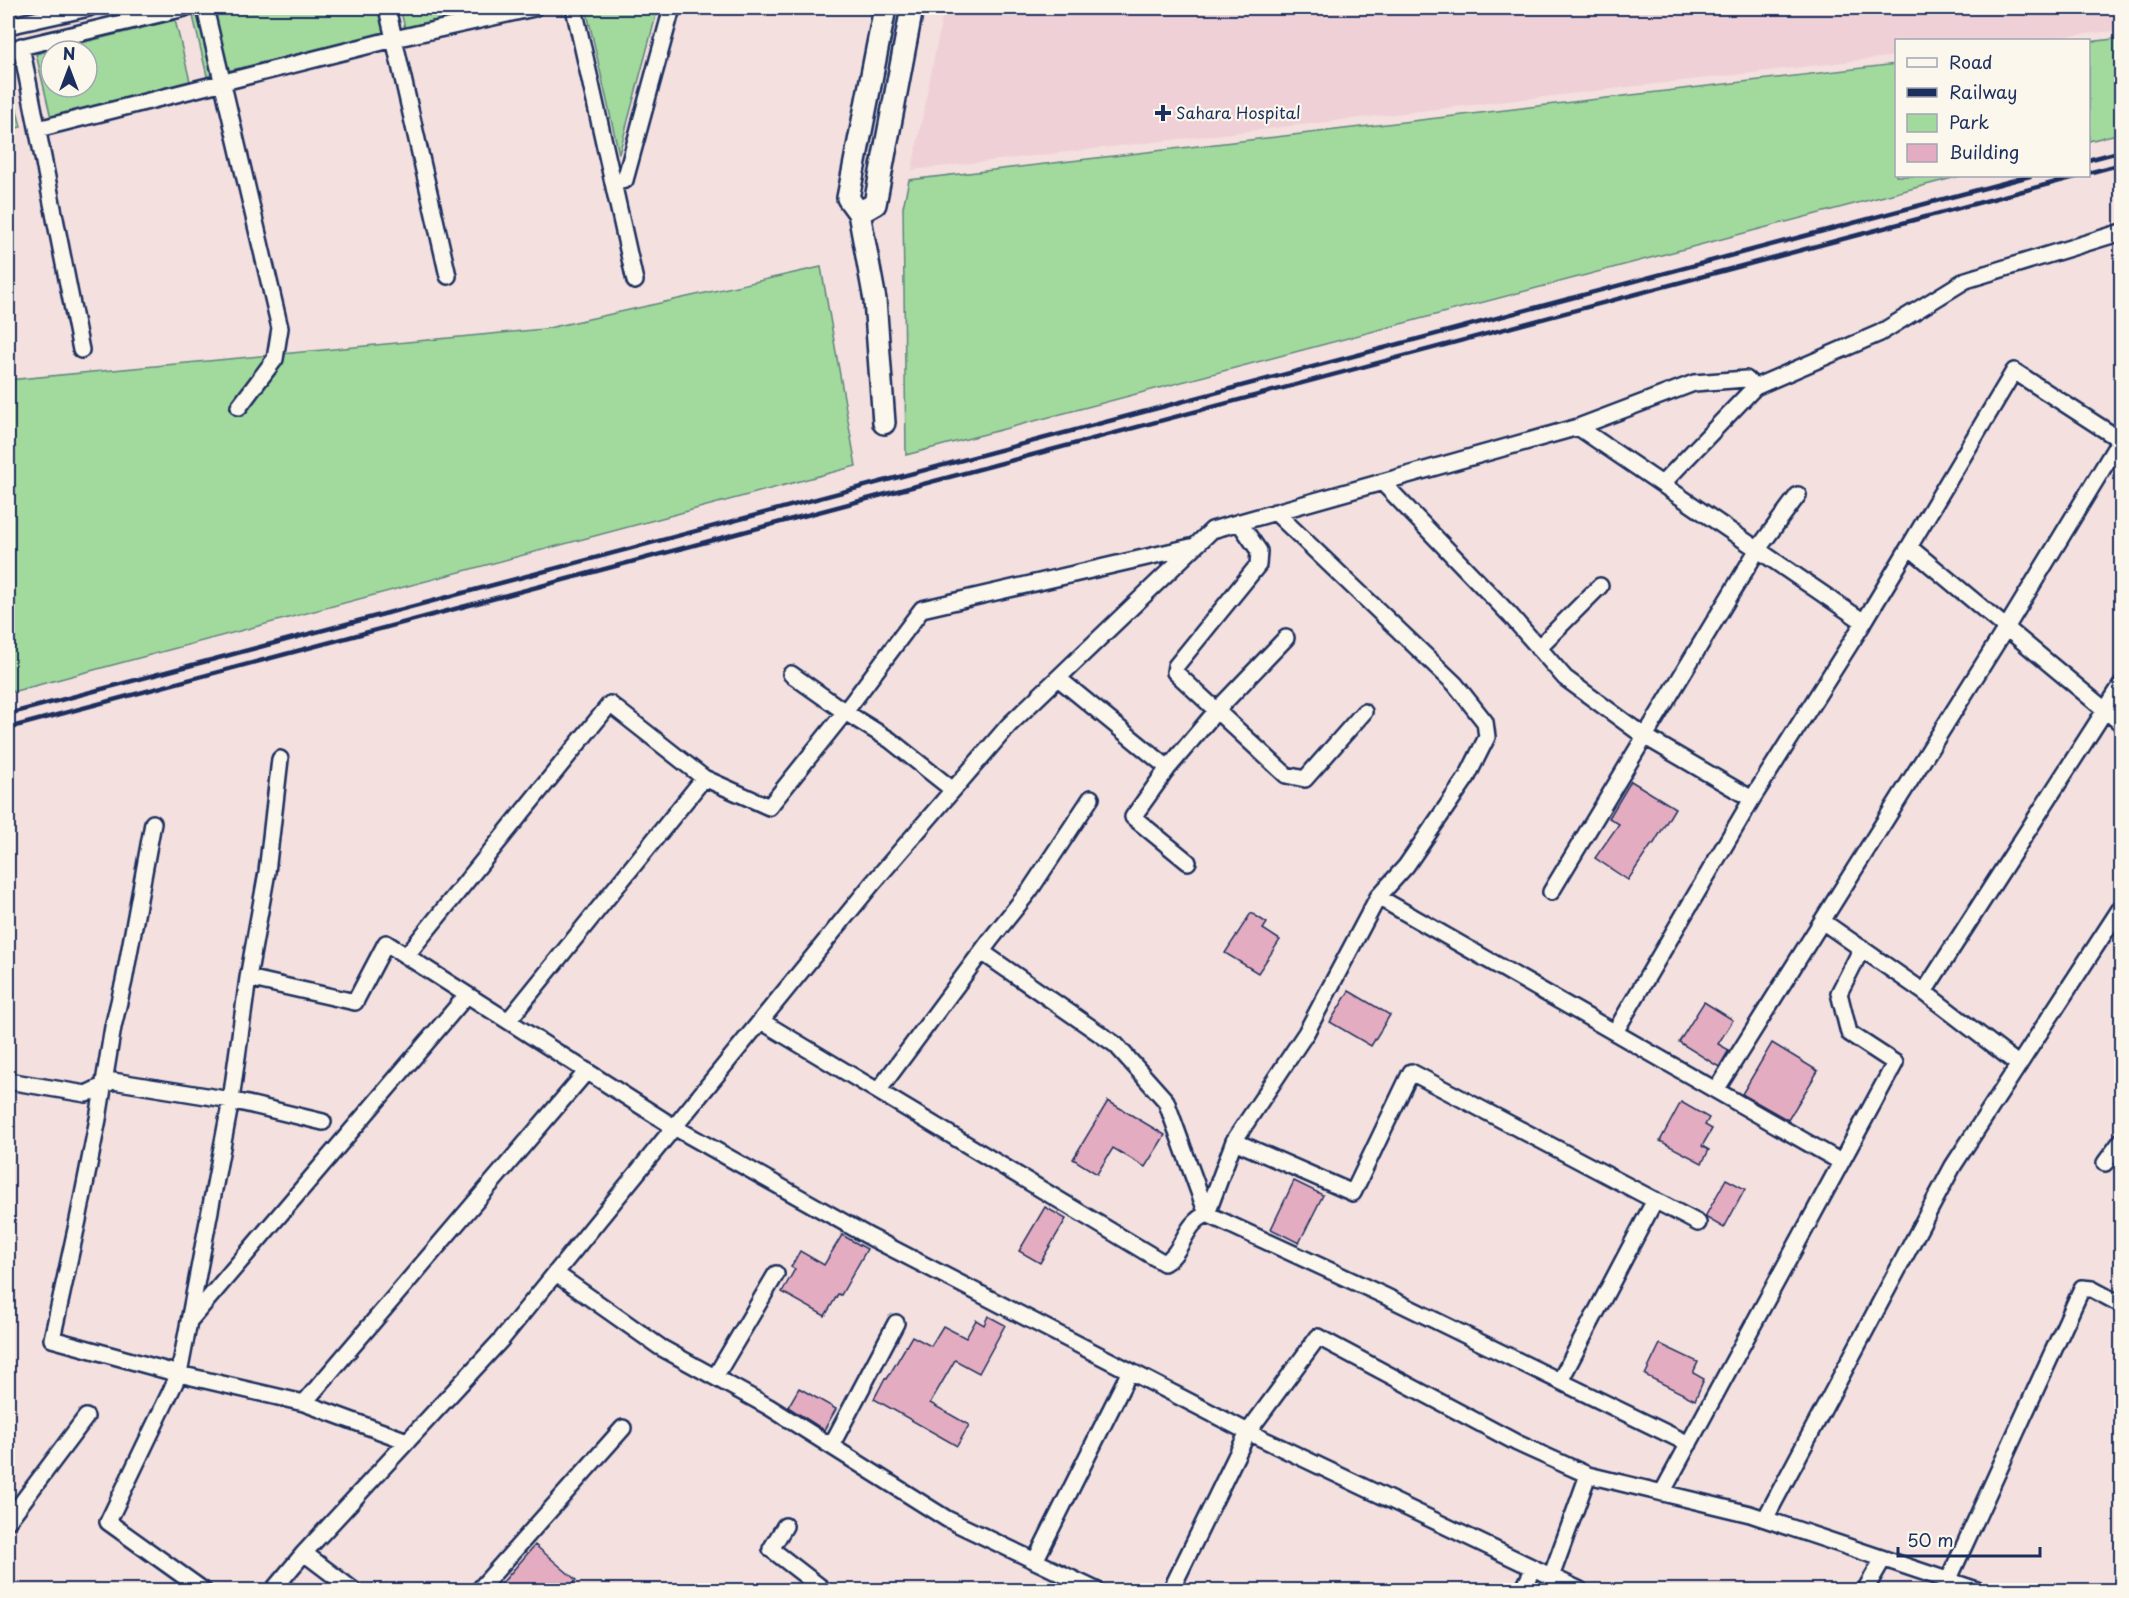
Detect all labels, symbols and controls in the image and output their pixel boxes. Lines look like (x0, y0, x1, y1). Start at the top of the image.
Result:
north arrow (39, 39, 99, 99)
legend (1895, 39, 2090, 177)
text: N (63, 41, 75, 65)
text: Road (1949, 48, 1993, 75)
text: Railway (1949, 78, 2017, 105)
place label: Sahara Hospital (1176, 100, 1301, 124)
marker: Sahara Hospital (1154, 104, 1172, 122)
text: Park (1949, 108, 1989, 135)
text: Building (1949, 138, 2019, 165)
scale bar (1898, 1520, 2040, 1558)
text: 50 m (1907, 1526, 1954, 1553)

